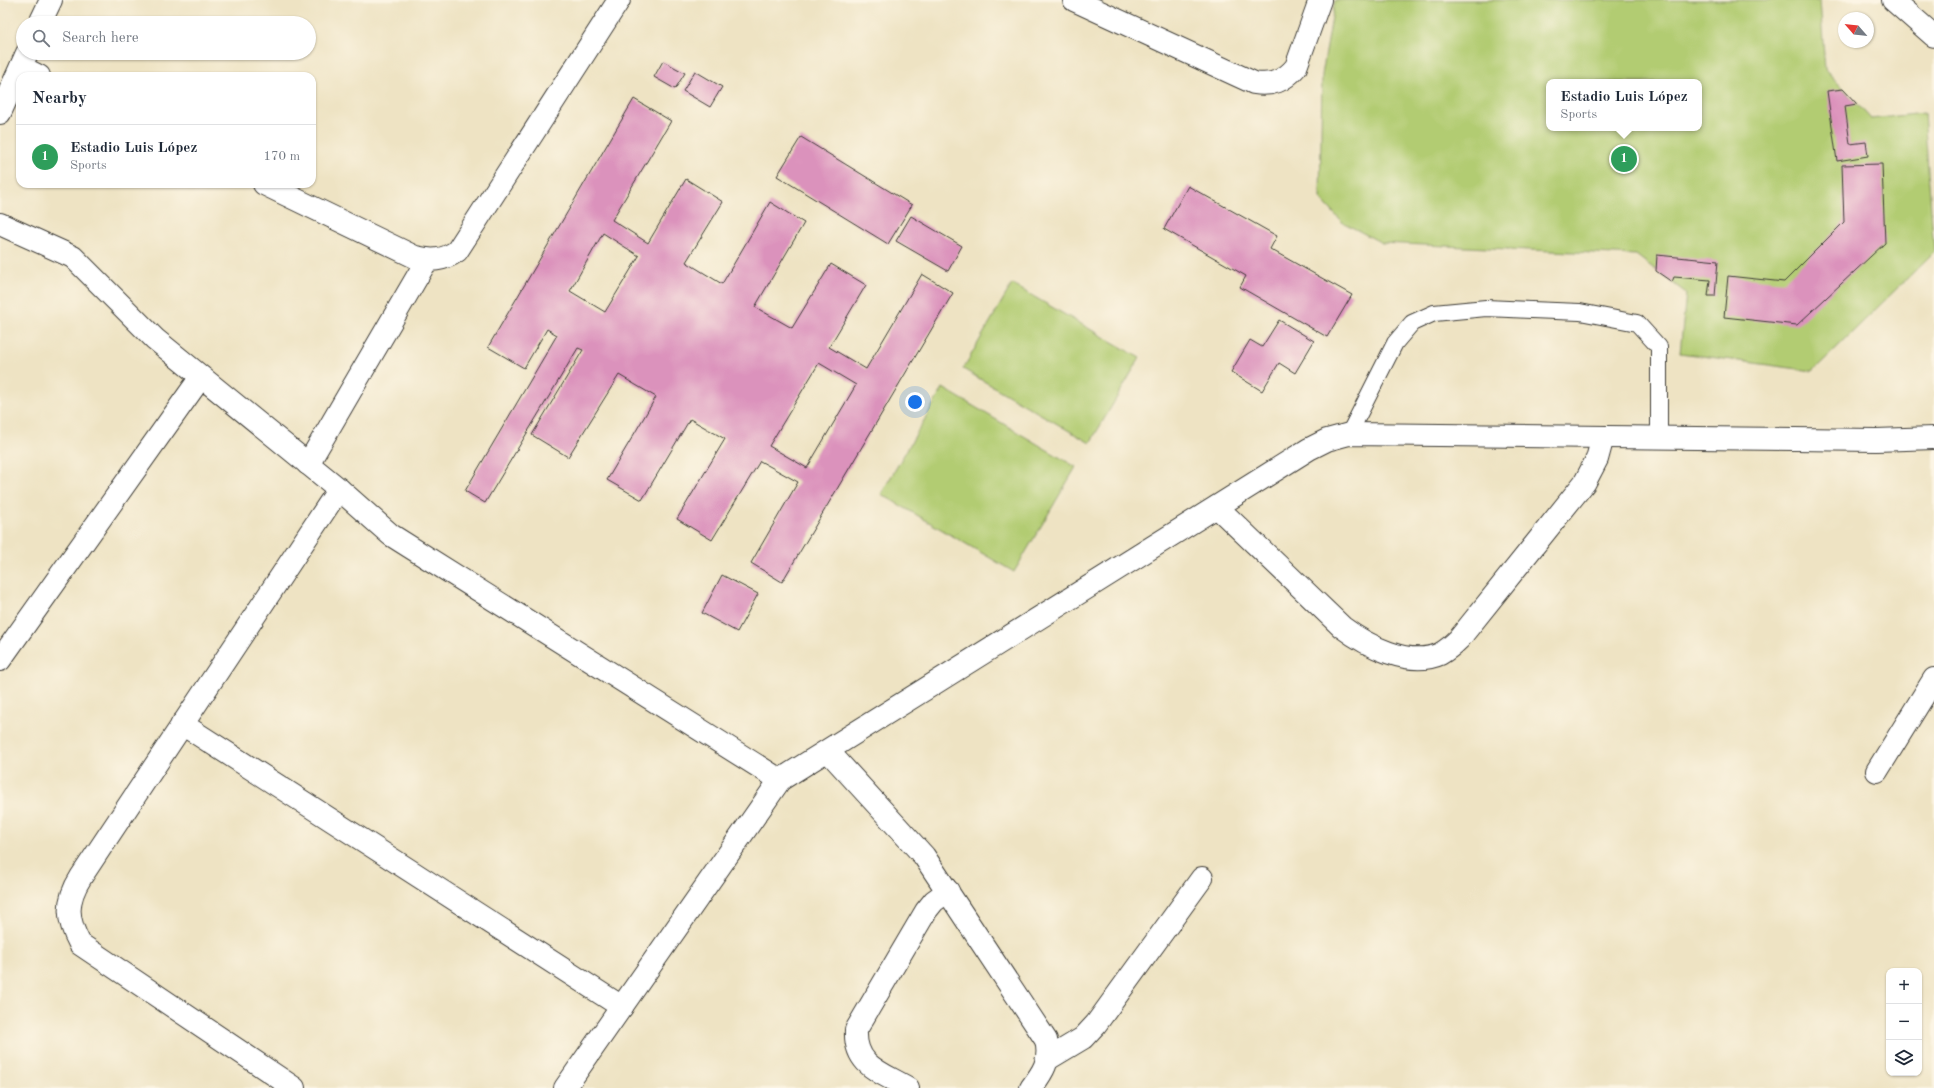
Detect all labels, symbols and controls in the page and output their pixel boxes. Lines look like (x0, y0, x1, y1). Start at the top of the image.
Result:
north arrow (1838, 12, 1874, 48)
search box (16, 16, 316, 60)
icon: search (30, 27, 52, 49)
text: Search here (62, 31, 139, 46)
popup (1546, 79, 1702, 131)
text: Nearby (32, 90, 87, 107)
text: Estadio Luis López (1560, 90, 1688, 105)
text: Sports (1560, 108, 1597, 121)
text: Estadio Luis López (70, 141, 197, 156)
pin: 1 (1611, 144, 1637, 174)
text: 1 (41, 150, 49, 163)
text: 170 m (263, 150, 300, 163)
text: Sports (70, 159, 107, 172)
your location (905, 392, 925, 412)
map controls (1886, 968, 1922, 1076)
button: + (1886, 968, 1922, 1004)
button: − (1886, 1004, 1922, 1040)
button: layers (1886, 1040, 1922, 1076)

